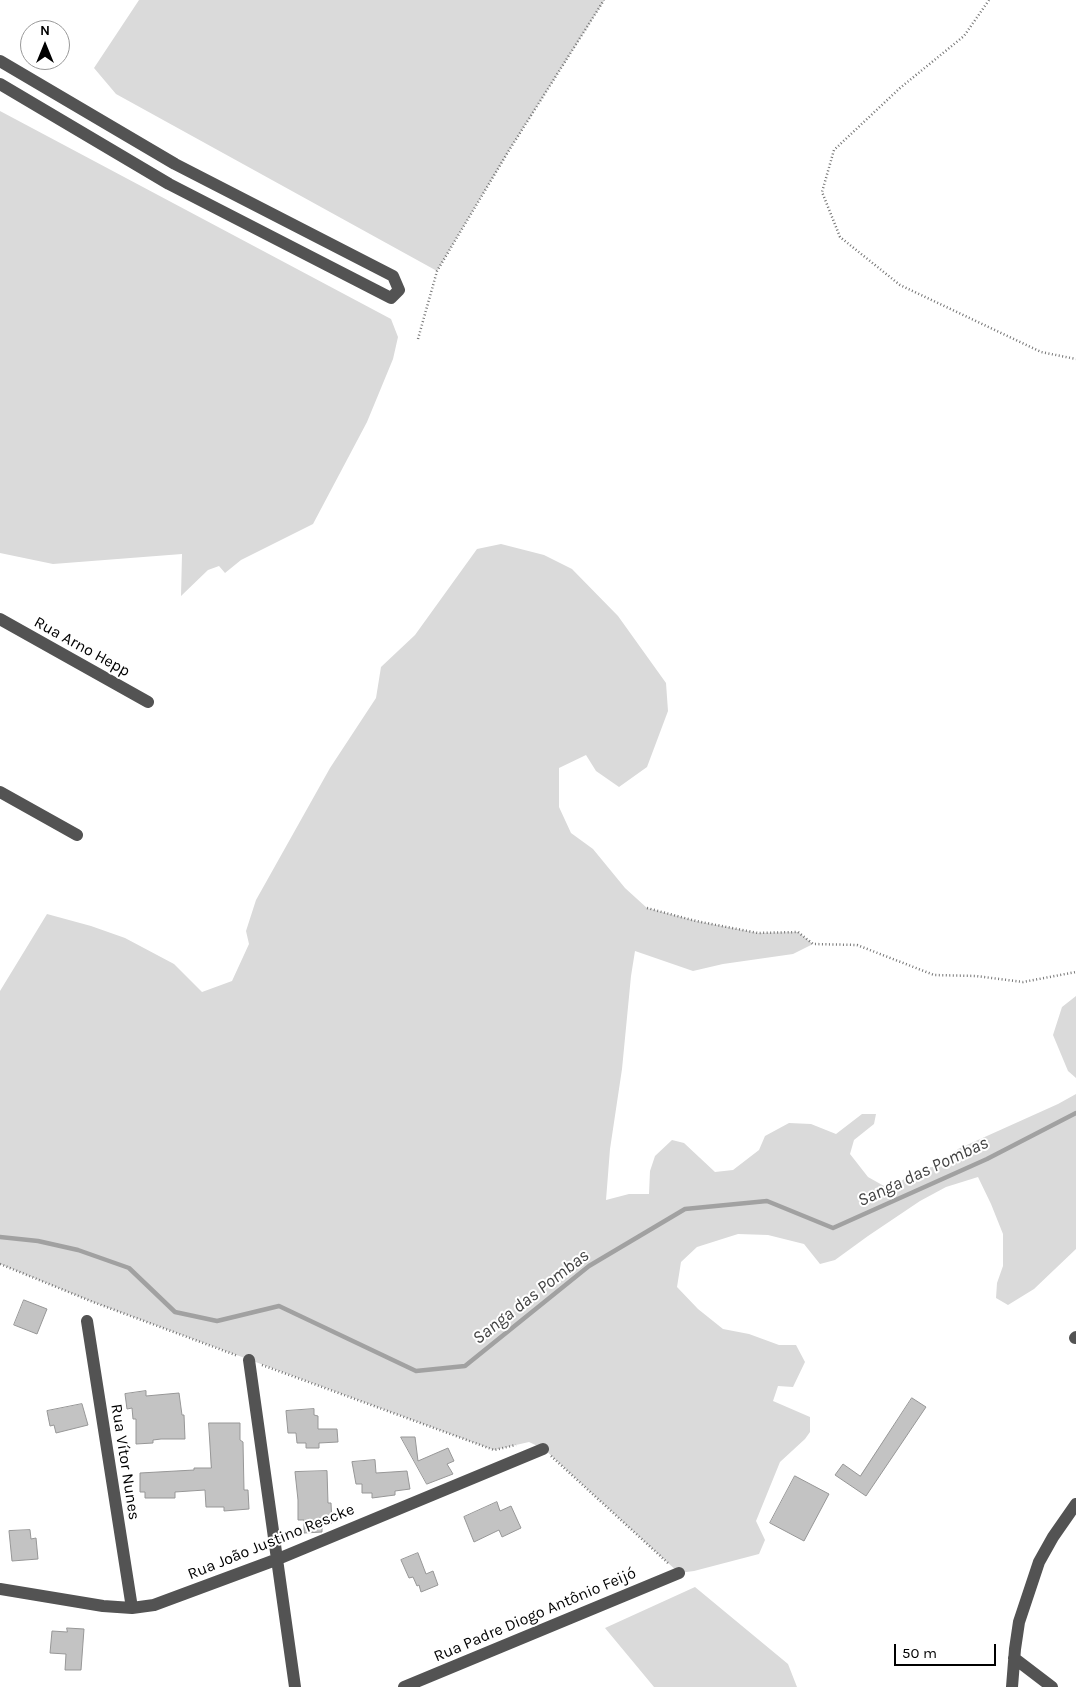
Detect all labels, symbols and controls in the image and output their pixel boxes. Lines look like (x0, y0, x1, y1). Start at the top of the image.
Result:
north arrow (20, 20, 70, 70)
text: N (40, 22, 50, 39)
street label: Rua Arno Hepp (31, 613, 133, 681)
water label: Sanga das Pombas (854, 1132, 992, 1212)
water label: Sanga das Pombas (468, 1245, 594, 1349)
street label: Rua Vítor Nunes (106, 1403, 144, 1521)
street label: Rua João Justino Rescke (185, 1500, 357, 1584)
street label: Rua Padre Diogo Antônio Feijó (431, 1564, 639, 1666)
scale bar (896, 1634, 998, 1666)
text: 50 m (902, 1644, 937, 1662)

